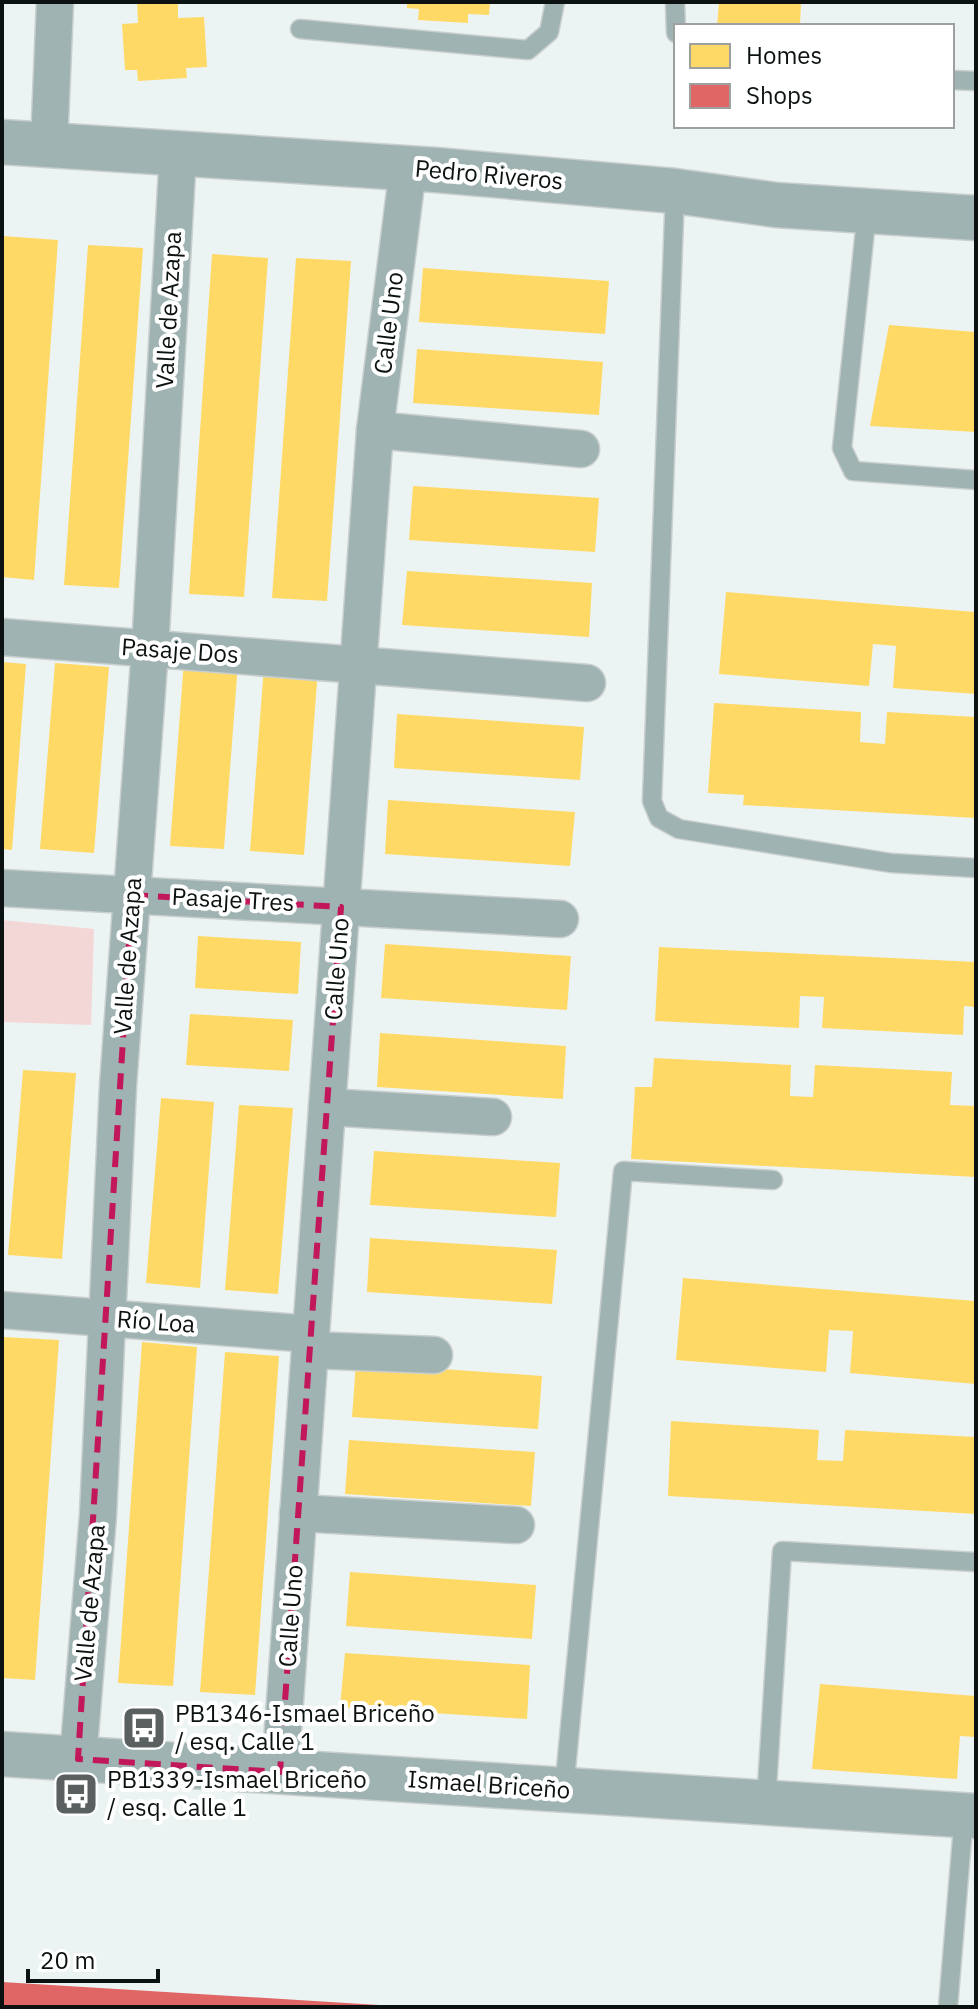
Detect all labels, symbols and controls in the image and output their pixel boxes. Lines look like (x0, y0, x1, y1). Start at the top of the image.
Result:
legend (674, 24, 954, 128)
text: Homes (746, 39, 822, 71)
text: Shops (746, 79, 813, 111)
street label: Pedro Riveros (414, 152, 565, 196)
street label: Valle de Azapa (148, 230, 188, 389)
street label: Calle Uno (366, 270, 410, 376)
street label: Pasaje Dos (120, 630, 240, 670)
street label: Valle de Azapa (106, 876, 148, 1036)
street label: Pasaje Tres (171, 880, 295, 918)
street label: Calle Uno (316, 917, 356, 1021)
street label: Río Loa (116, 1302, 197, 1340)
street label: Valle de Azapa (66, 1523, 112, 1683)
street label: Calle Uno (270, 1564, 310, 1668)
place label: PB1346-Ismael Briceño / esq. Calle 1 (175, 1697, 435, 1757)
bus stop icon: PB1346-Ismael Briceño / esq. Calle 1 (120, 1704, 168, 1752)
street label: Ismael Briceño (407, 1762, 572, 1806)
place label: PB1339-Ismael Briceño / esq. Calle 1 (107, 1763, 367, 1823)
bus stop icon: PB1339-Ismael Briceño / esq. Calle 1 (52, 1770, 100, 1818)
scale bar (28, 1933, 158, 1983)
text: 20 m (40, 1944, 95, 1976)

